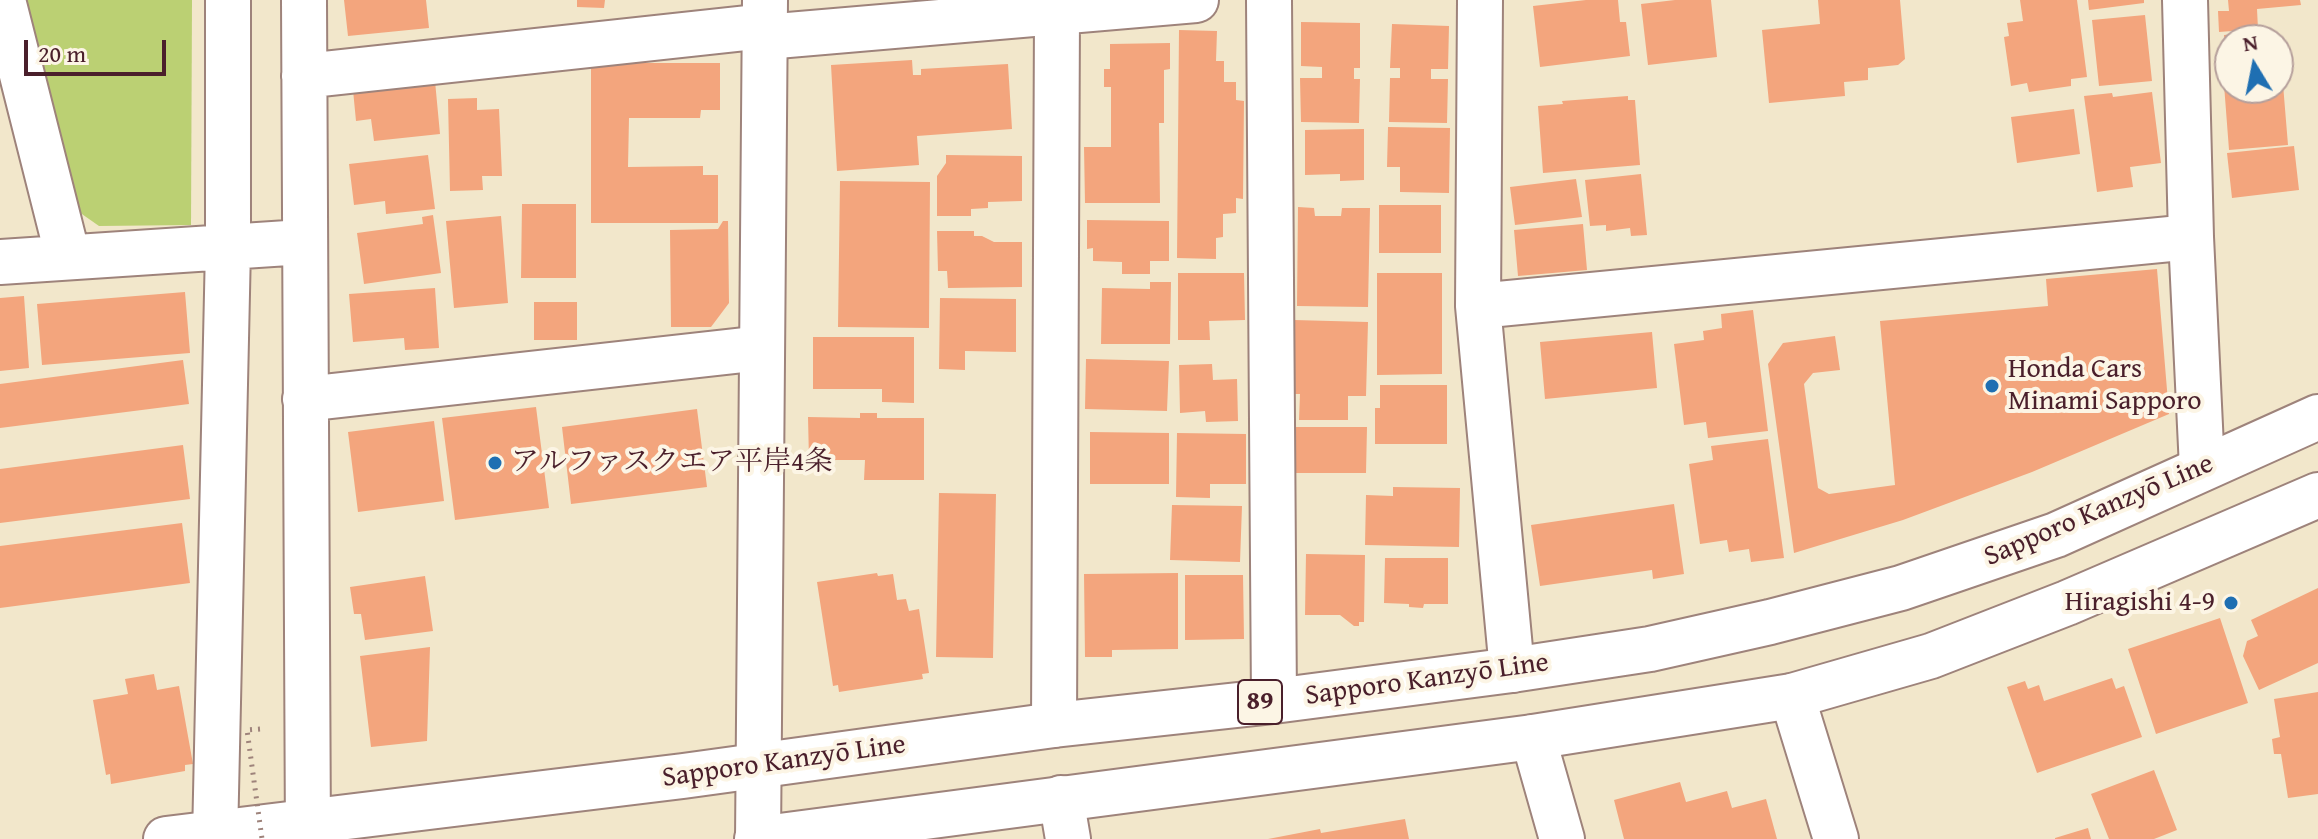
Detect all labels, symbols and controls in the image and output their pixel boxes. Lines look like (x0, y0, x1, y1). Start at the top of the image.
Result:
scale bar (28, 24, 170, 74)
north arrow (2214, 24, 2294, 104)
text: N (2240, 25, 2260, 59)
text: 20 m (38, 36, 86, 71)
place label: Honda Cars Minami Sapporo (2008, 353, 2201, 419)
marker: Honda Cars Minami Sapporo (1983, 377, 2001, 395)
place label: アルファスクエア平岸4条 (511, 446, 832, 480)
street label: Sapporo Kanzyō Line (1979, 448, 2219, 574)
marker: アルファスクエア平岸4条 (486, 454, 504, 472)
place label: Hiragishi 4-9 (2065, 586, 2215, 620)
marker: Hiragishi 4-9 (2222, 594, 2240, 612)
street label: Sapporo Kanzyō Line (1303, 646, 1551, 714)
road number: 89 (1238, 680, 1282, 724)
street label: Sapporo Kanzyō Line (660, 728, 908, 796)

